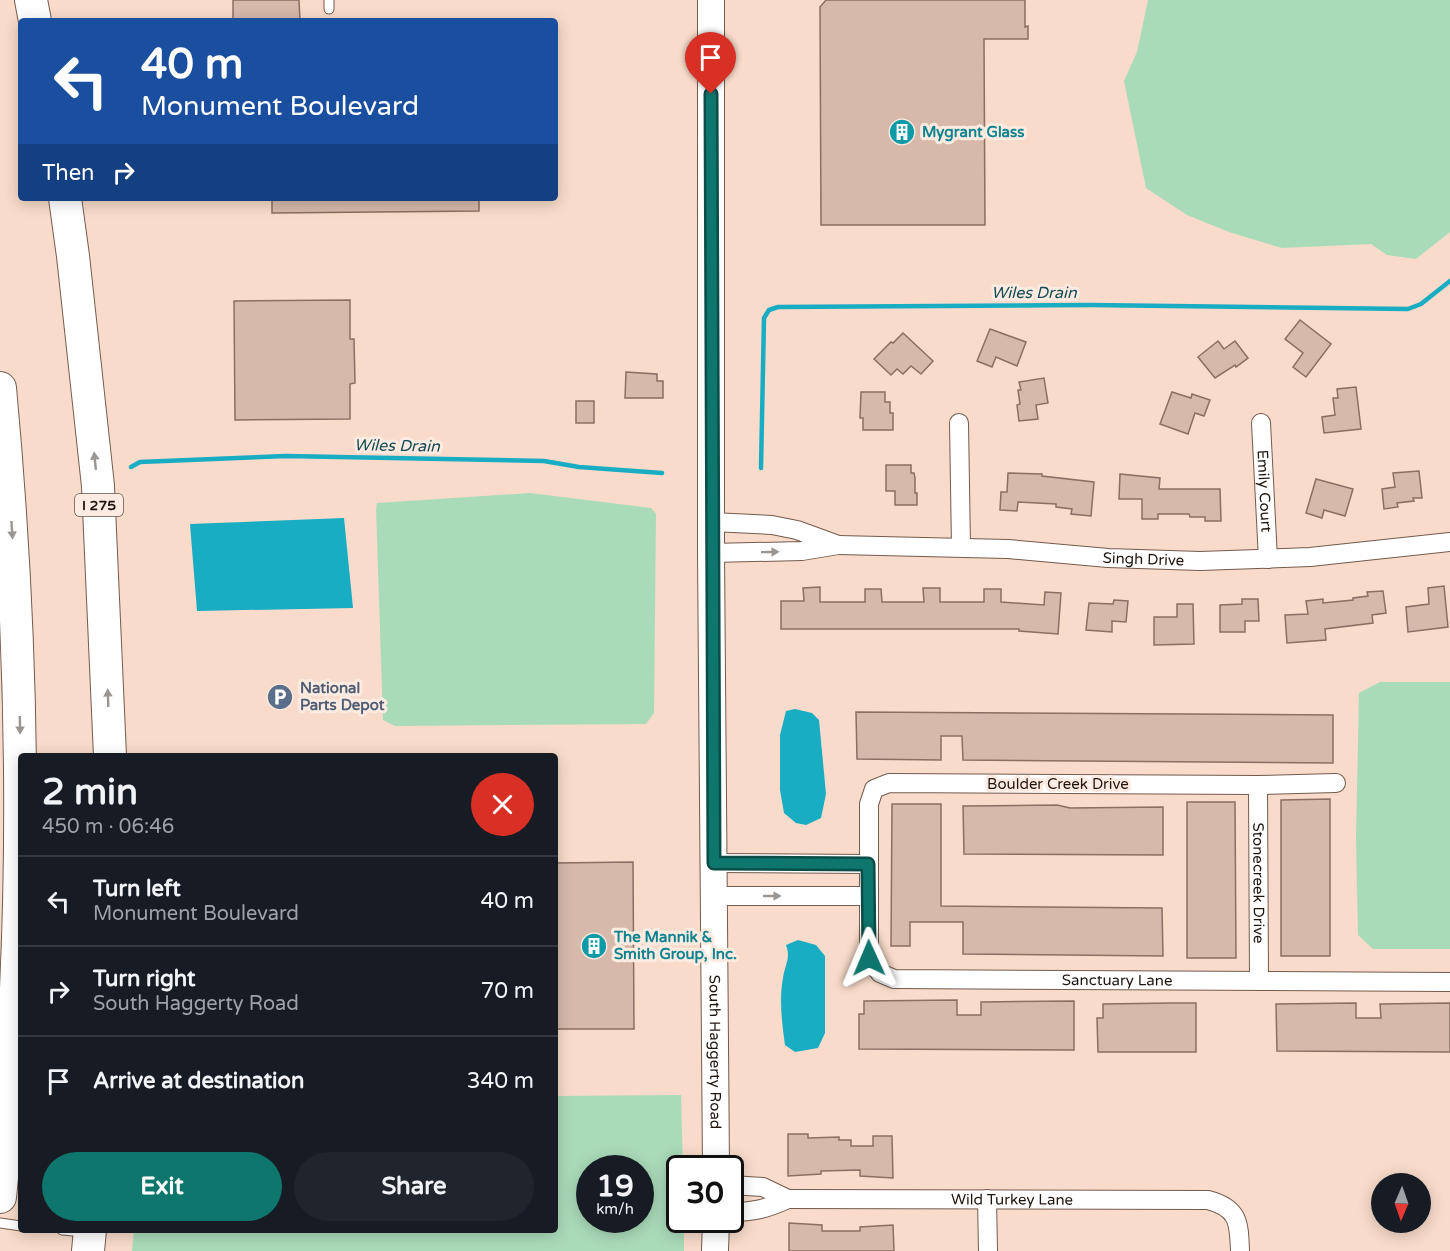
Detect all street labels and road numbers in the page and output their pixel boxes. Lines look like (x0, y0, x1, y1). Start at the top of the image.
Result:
street label: Emily Court (1253, 449, 1276, 533)
road number: I 275 (75, 494, 123, 516)
street label: Singh Drive (1102, 549, 1185, 569)
street label: Boulder Creek Drive (987, 775, 1129, 793)
street label: Stonecreek Drive (1249, 822, 1268, 944)
street label: Sanctuary Lane (1062, 971, 1173, 990)
street label: South Haggerty Road (705, 975, 725, 1129)
street label: Wild Turkey Lane (951, 1190, 1073, 1209)

